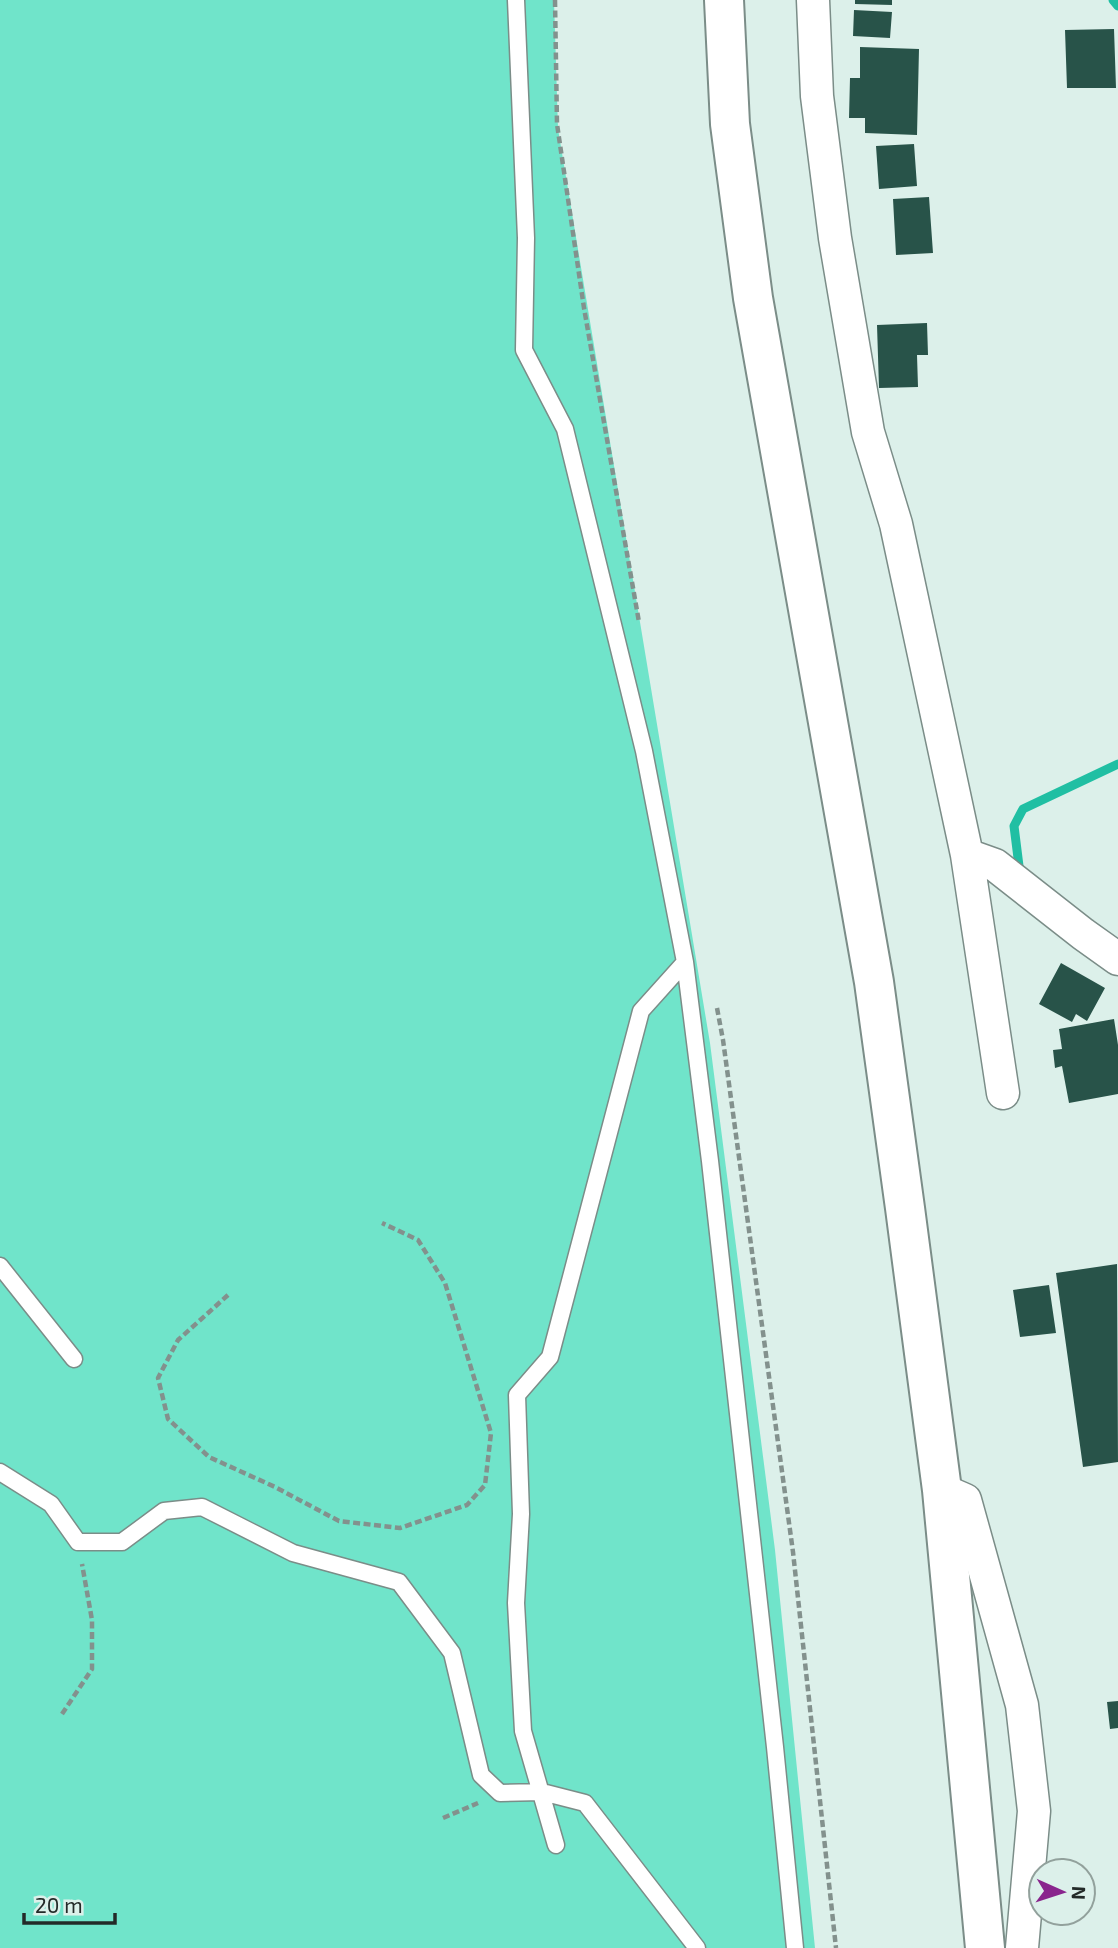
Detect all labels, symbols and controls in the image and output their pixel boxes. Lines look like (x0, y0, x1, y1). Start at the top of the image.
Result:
north arrow (1027, 1857, 1097, 1927)
scale bar (24, 1882, 116, 1926)
text: N (1068, 1885, 1091, 1900)
text: 20 m (35, 1892, 83, 1917)

